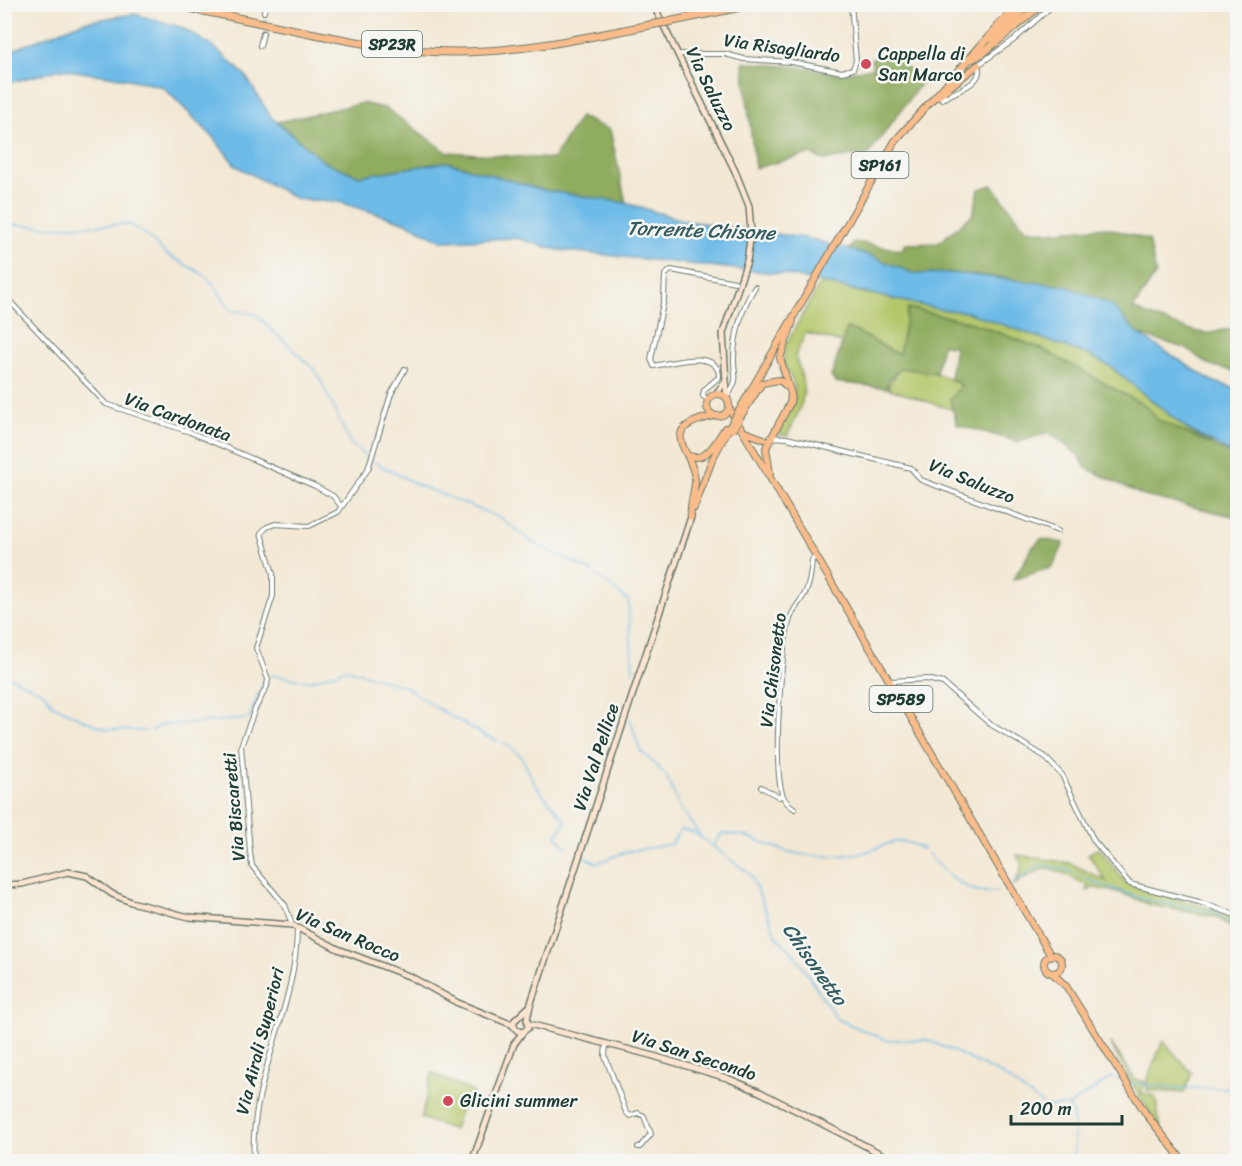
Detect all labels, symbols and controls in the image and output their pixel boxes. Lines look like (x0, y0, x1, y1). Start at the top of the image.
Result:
street label: Via Risagliardo (722, 24, 842, 72)
road number: SP23R (362, 31, 422, 57)
place label: Cappella di San Marco (878, 38, 966, 91)
street label: Via Saluzzo (677, 41, 745, 137)
marker: Cappella di San Marco (859, 57, 873, 71)
road number: SP161 (852, 152, 908, 178)
water label: Torrente Chisone (626, 210, 778, 251)
street label: Via Cardonata (120, 383, 236, 451)
street label: Via Saluzzo (924, 449, 1020, 513)
street label: Via Chisonetto (750, 611, 796, 729)
road number: SP589 (870, 686, 932, 712)
street label: Via Val Pellice (564, 699, 629, 815)
street label: Via Biscaretti (213, 750, 255, 863)
street label: Via San Rocco (291, 899, 405, 971)
water label: Chisonetto (773, 915, 857, 1015)
street label: Via Airali Superiori (226, 963, 294, 1118)
street label: Via San Secondo (628, 1020, 760, 1090)
place label: Glicini summer (460, 1085, 579, 1117)
scale bar (1011, 1088, 1122, 1126)
text: 200 m (1020, 1093, 1072, 1125)
marker: Glicini summer (441, 1094, 455, 1108)

